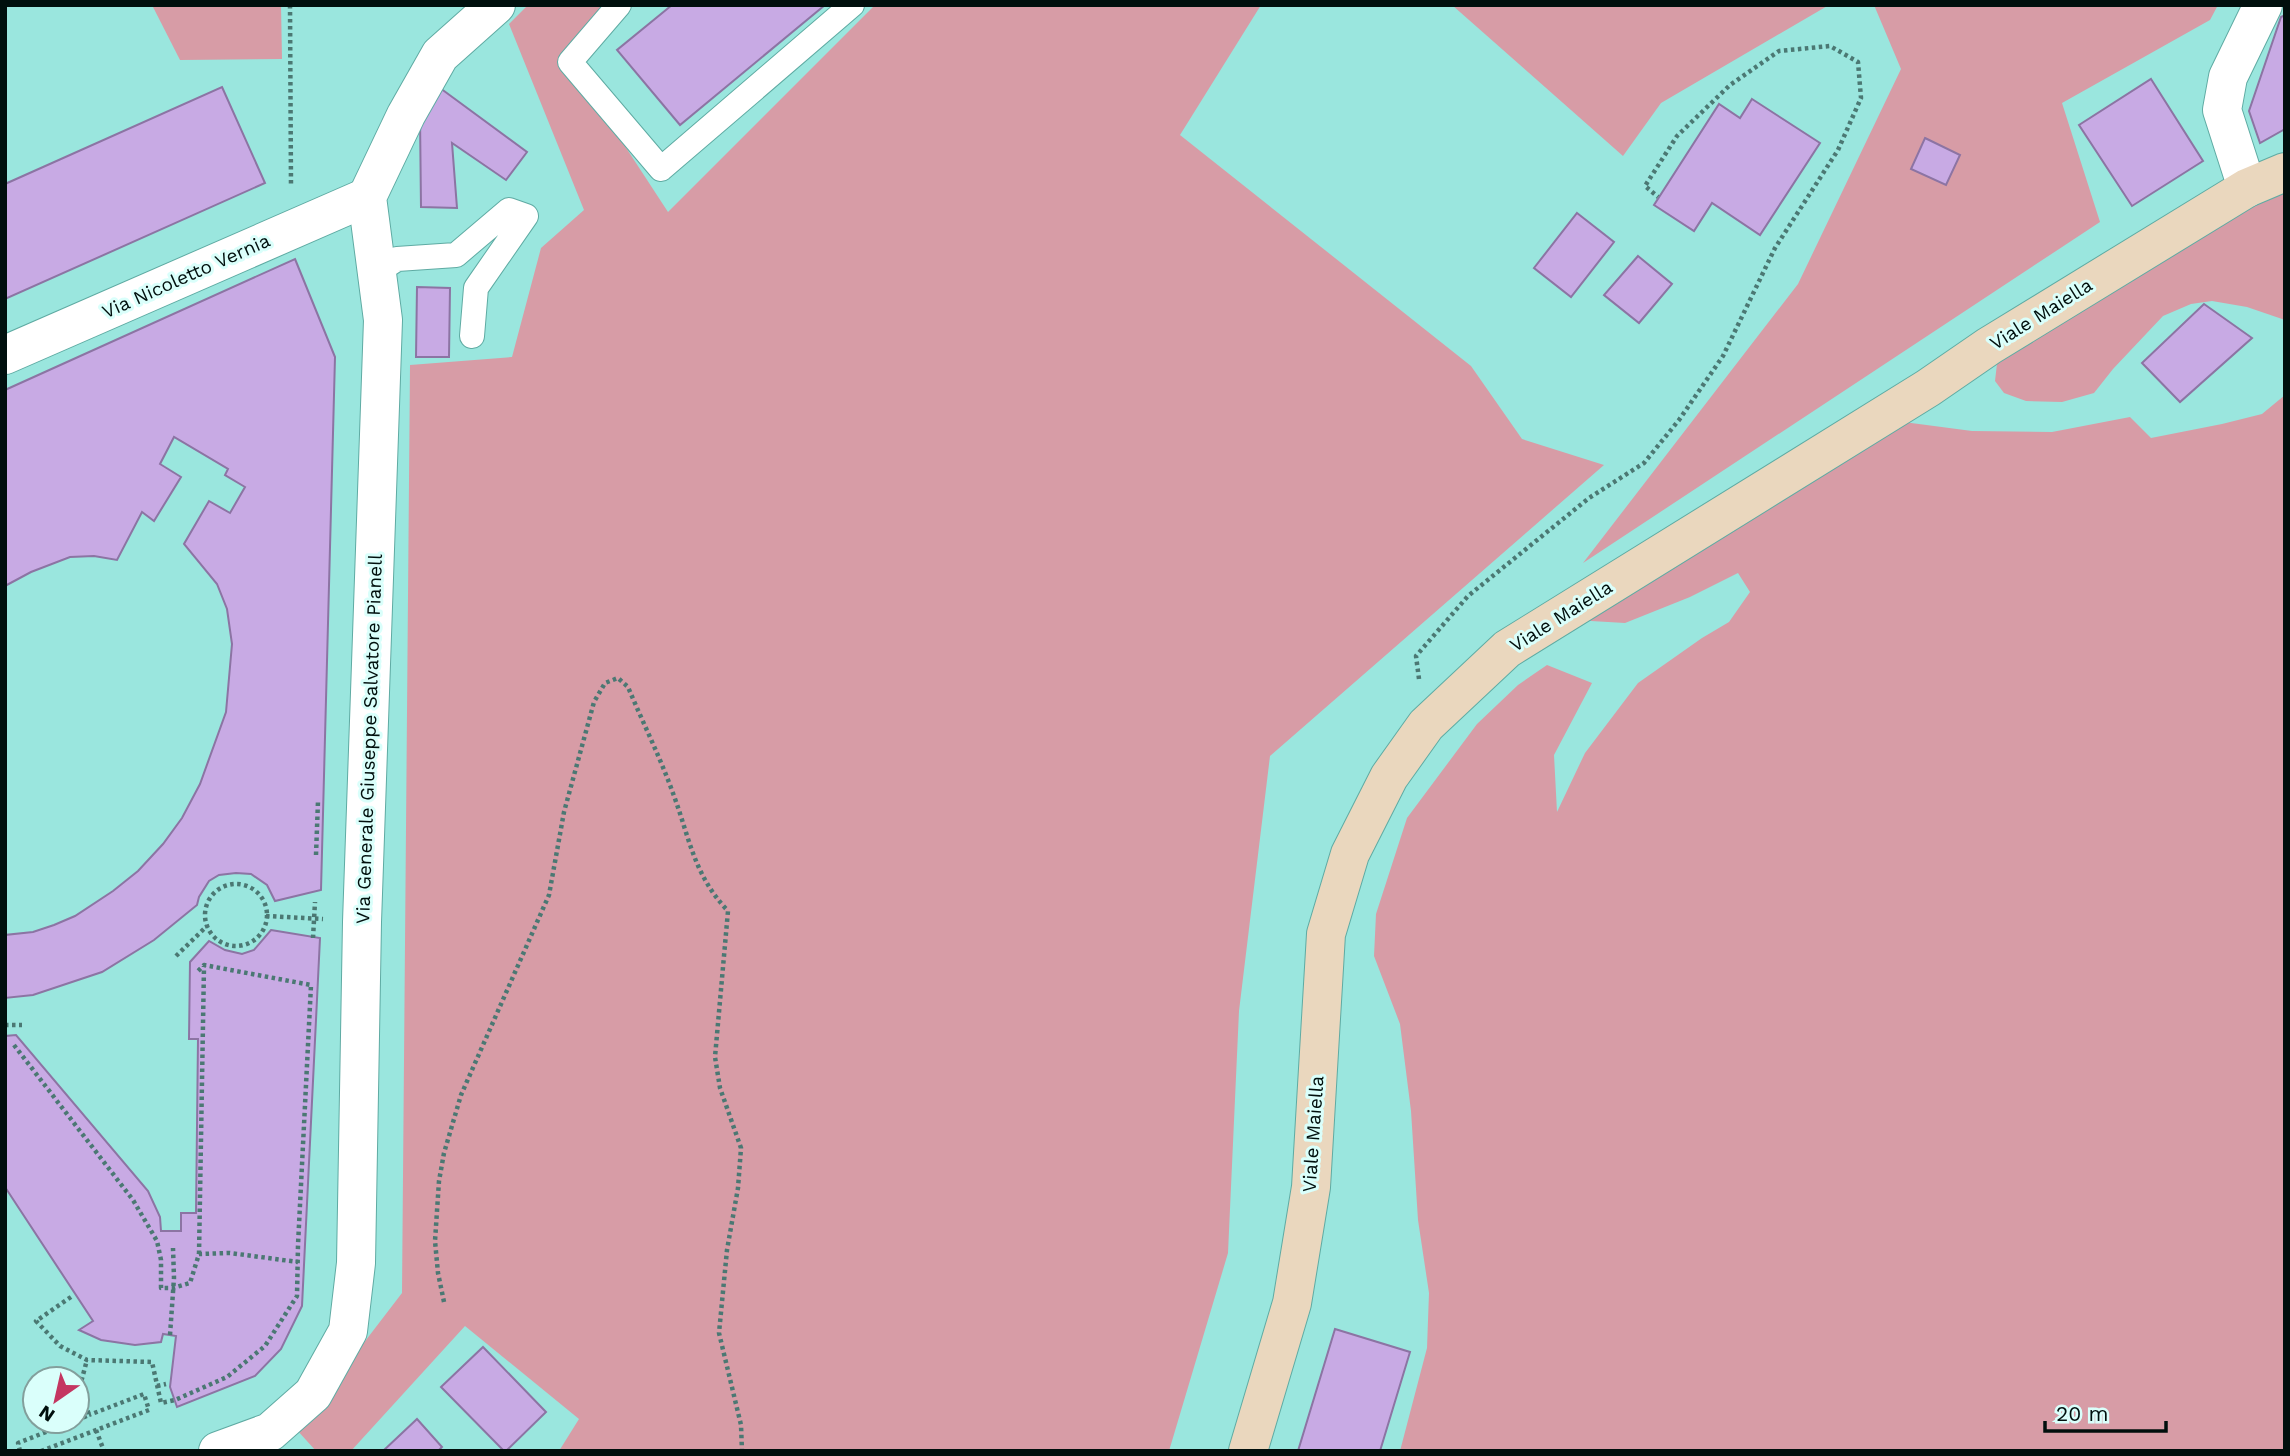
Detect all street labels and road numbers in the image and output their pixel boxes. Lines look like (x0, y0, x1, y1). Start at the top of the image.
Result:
street label: Via Nicoletto Vernia (98, 229, 274, 323)
street label: Viale Maiella (1985, 273, 2097, 355)
street label: Via Generale Giuseppe Salvatore Pianell (351, 554, 387, 924)
street label: Viale Maiella (1505, 575, 1617, 657)
street label: Viale Maiella (1297, 1075, 1329, 1193)

